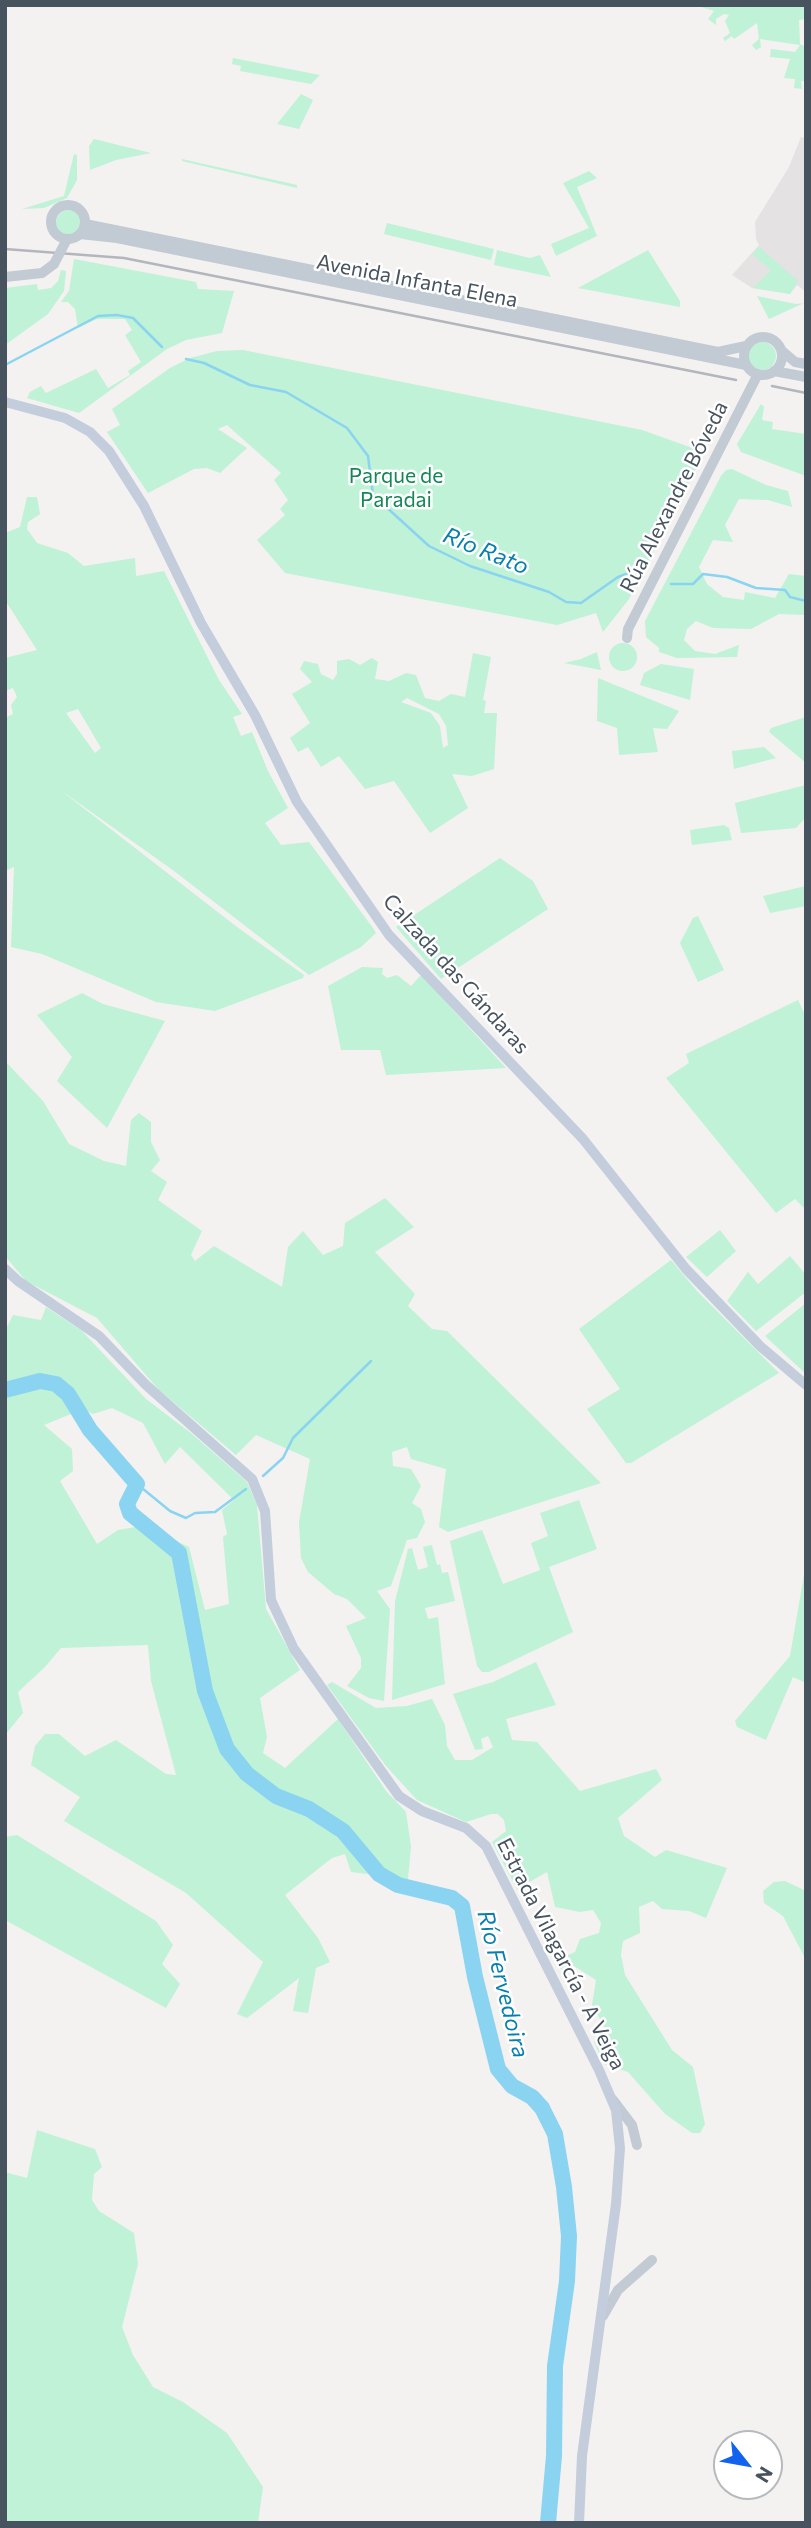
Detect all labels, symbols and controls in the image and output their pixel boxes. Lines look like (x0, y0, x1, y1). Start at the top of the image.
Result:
street label: Avenida Infanta Elena (314, 249, 520, 313)
street label: Rúa Alexandre Bóveda (615, 397, 733, 597)
park label: Parque de Paradai (349, 463, 443, 513)
water label: Río Rato (439, 521, 533, 581)
street label: Calzada das Gándaras (378, 889, 534, 1059)
street label: Estrada Vilagarcía - A Veiga (491, 1834, 631, 2074)
water label: Río Fervedoira (471, 1907, 535, 2061)
north arrow (713, 2430, 783, 2500)
text: N (751, 2463, 778, 2487)

